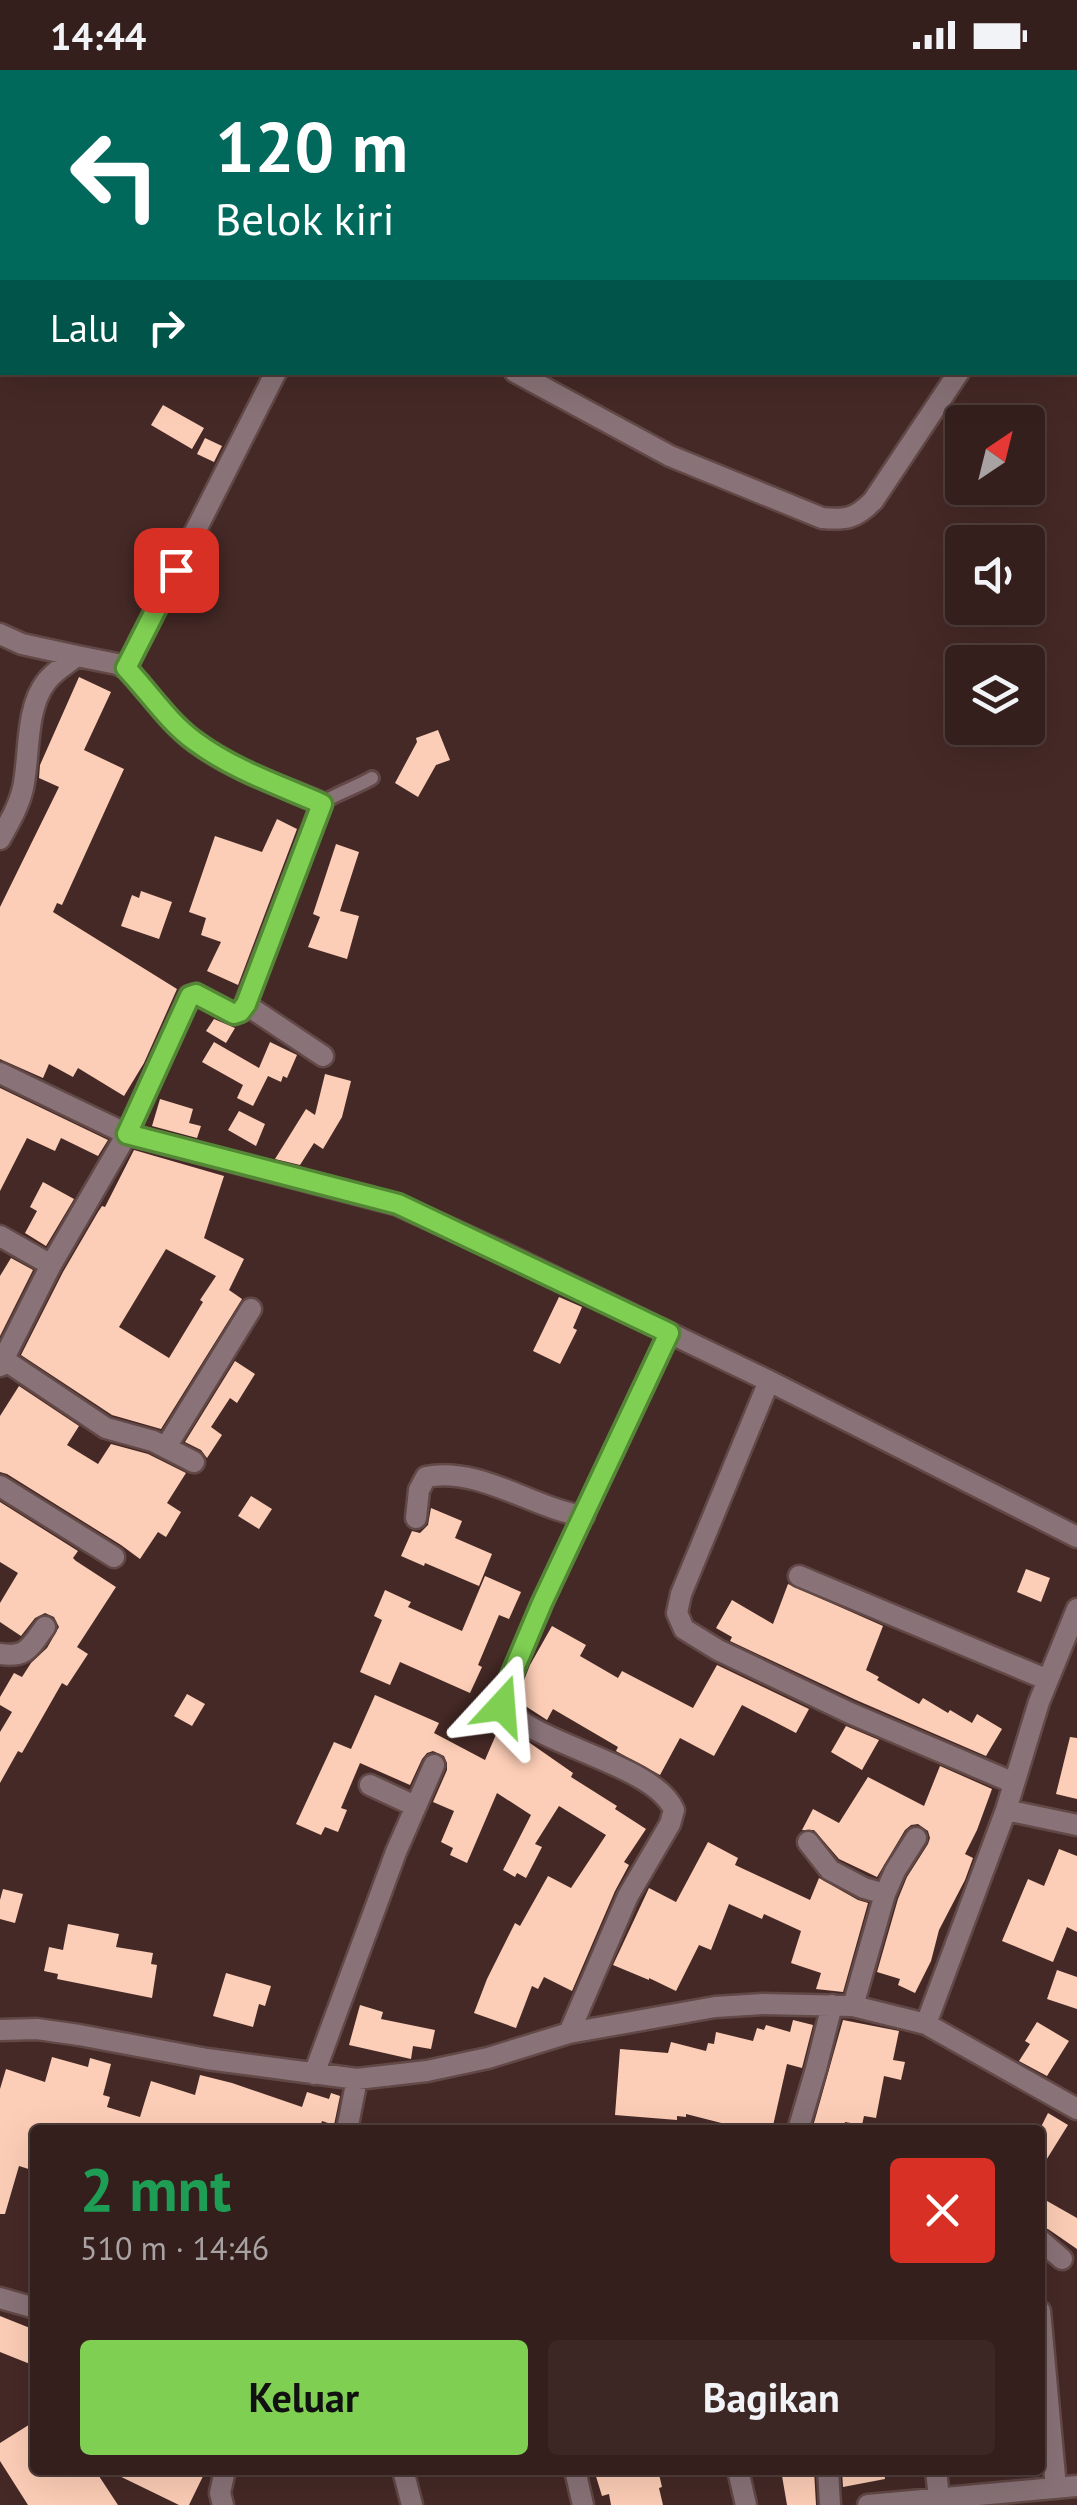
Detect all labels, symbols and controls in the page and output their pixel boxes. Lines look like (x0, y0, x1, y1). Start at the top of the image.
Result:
text: 14:44 (50, 11, 146, 60)
text: 120 m (215, 101, 408, 191)
icon: left (50, 110, 180, 240)
text: Belok kiri (215, 189, 395, 247)
icon: right (139, 300, 194, 355)
text: Lalu (50, 303, 119, 352)
north arrow (945, 405, 1045, 505)
map controls (945, 405, 1045, 745)
button: sound (945, 525, 1045, 625)
pin (134, 528, 219, 613)
icon: arrive (149, 543, 204, 598)
button: layers (945, 645, 1045, 745)
position arrow (450, 1654, 554, 1758)
text: 2 mnt (80, 2150, 231, 2228)
button: close (890, 2158, 995, 2263)
text: 510 m · 14:46 (80, 2227, 269, 2269)
button: Keluar (80, 2340, 528, 2455)
button: Bagikan (548, 2340, 995, 2455)

